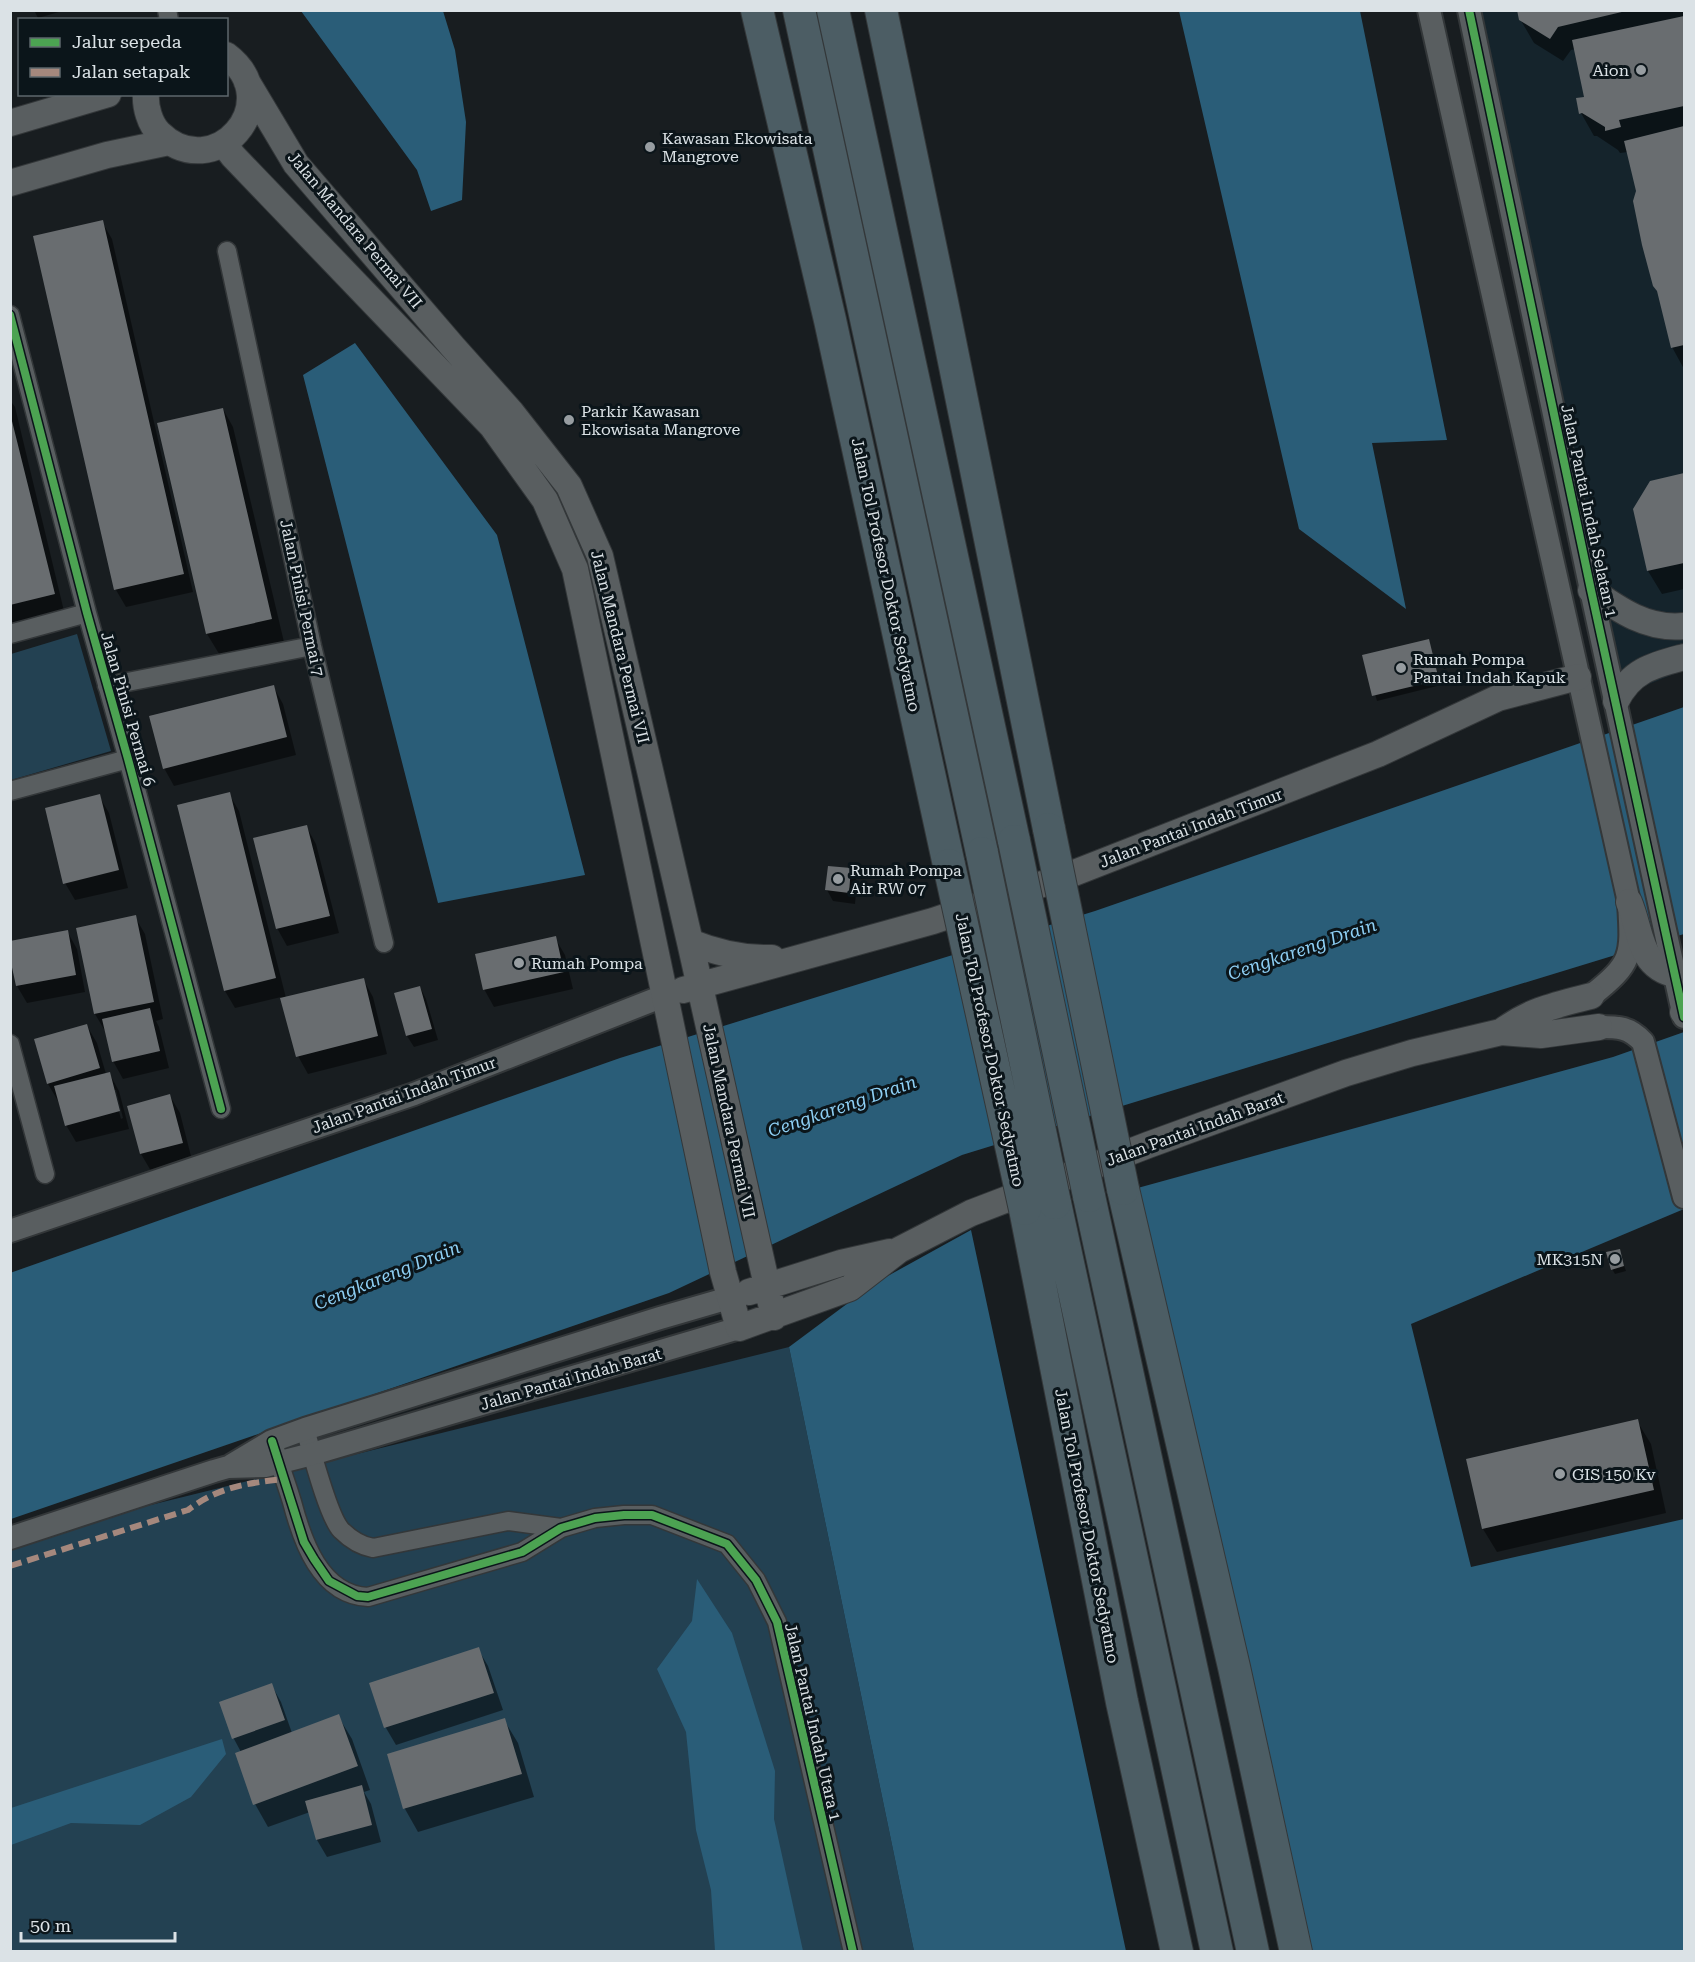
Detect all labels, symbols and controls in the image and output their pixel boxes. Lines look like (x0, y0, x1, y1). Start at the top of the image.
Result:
legend (18, 18, 228, 96)
text: Jalur sepeda (72, 31, 182, 52)
text: Jalan setapak (72, 61, 190, 82)
place label: Aion (1593, 61, 1629, 80)
marker: Aion (1634, 63, 1648, 77)
place label: Kawasan Ekowisata Mangrove (662, 129, 813, 166)
marker: Kawasan Ekowisata Mangrove (643, 140, 657, 154)
street label: Jalan Mandara Permai VII (284, 148, 426, 312)
place label: Parkir Kawasan Ekowisata Mangrove (581, 402, 741, 439)
street label: Jalan Pantai Indah Selatan 1 (1557, 403, 1621, 619)
marker: Parkir Kawasan Ekowisata Mangrove (562, 413, 576, 427)
street label: Jalan Tol Profesor Doktor Sedyatmo (848, 436, 924, 714)
street label: Jalan Pinisi Permai 7 (276, 518, 328, 678)
street label: Jalan Mandara Permai VII (587, 548, 653, 746)
street label: Jalan Pinisi Permai 6 (97, 630, 159, 788)
place label: Rumah Pompa Pantai Indah Kapuk (1413, 650, 1566, 687)
marker: Rumah Pompa Pantai Indah Kapuk (1394, 661, 1408, 675)
street label: Jalan Pantai Indah Timur (1097, 784, 1285, 872)
place label: Rumah Pompa Air RW 07 (850, 861, 962, 898)
marker: Rumah Pompa Air RW 07 (831, 872, 845, 886)
street label: Jalan Tol Profesor Doktor Sedyatmo (952, 911, 1028, 1189)
water label: Cengkareng Drain (1225, 914, 1379, 984)
place label: Rumah Pompa (531, 954, 643, 973)
marker: Rumah Pompa (512, 956, 526, 970)
street label: Jalan Mandara Permai VII (699, 1022, 759, 1220)
street label: Jalan Pantai Indah Timur (309, 1053, 499, 1137)
water label: Cengkareng Drain (765, 1071, 919, 1141)
street label: Jalan Pantai Indah Barat (1104, 1088, 1286, 1170)
water label: Cengkareng Drain (311, 1236, 463, 1314)
place label: MK315N (1536, 1250, 1603, 1269)
marker: MK315N (1608, 1252, 1622, 1266)
street label: Jalan Pantai Indah Barat (478, 1344, 664, 1414)
street label: Jalan Tol Profesor Doktor Sedyatmo (1051, 1387, 1123, 1665)
place label: GIS 150 Kv (1572, 1465, 1656, 1484)
marker: GIS 150 Kv (1553, 1467, 1567, 1481)
street label: Jalan Pantai Indah Utara 1 (781, 1621, 845, 1823)
scale bar (21, 1905, 176, 1943)
text: 50 m (30, 1915, 71, 1936)

